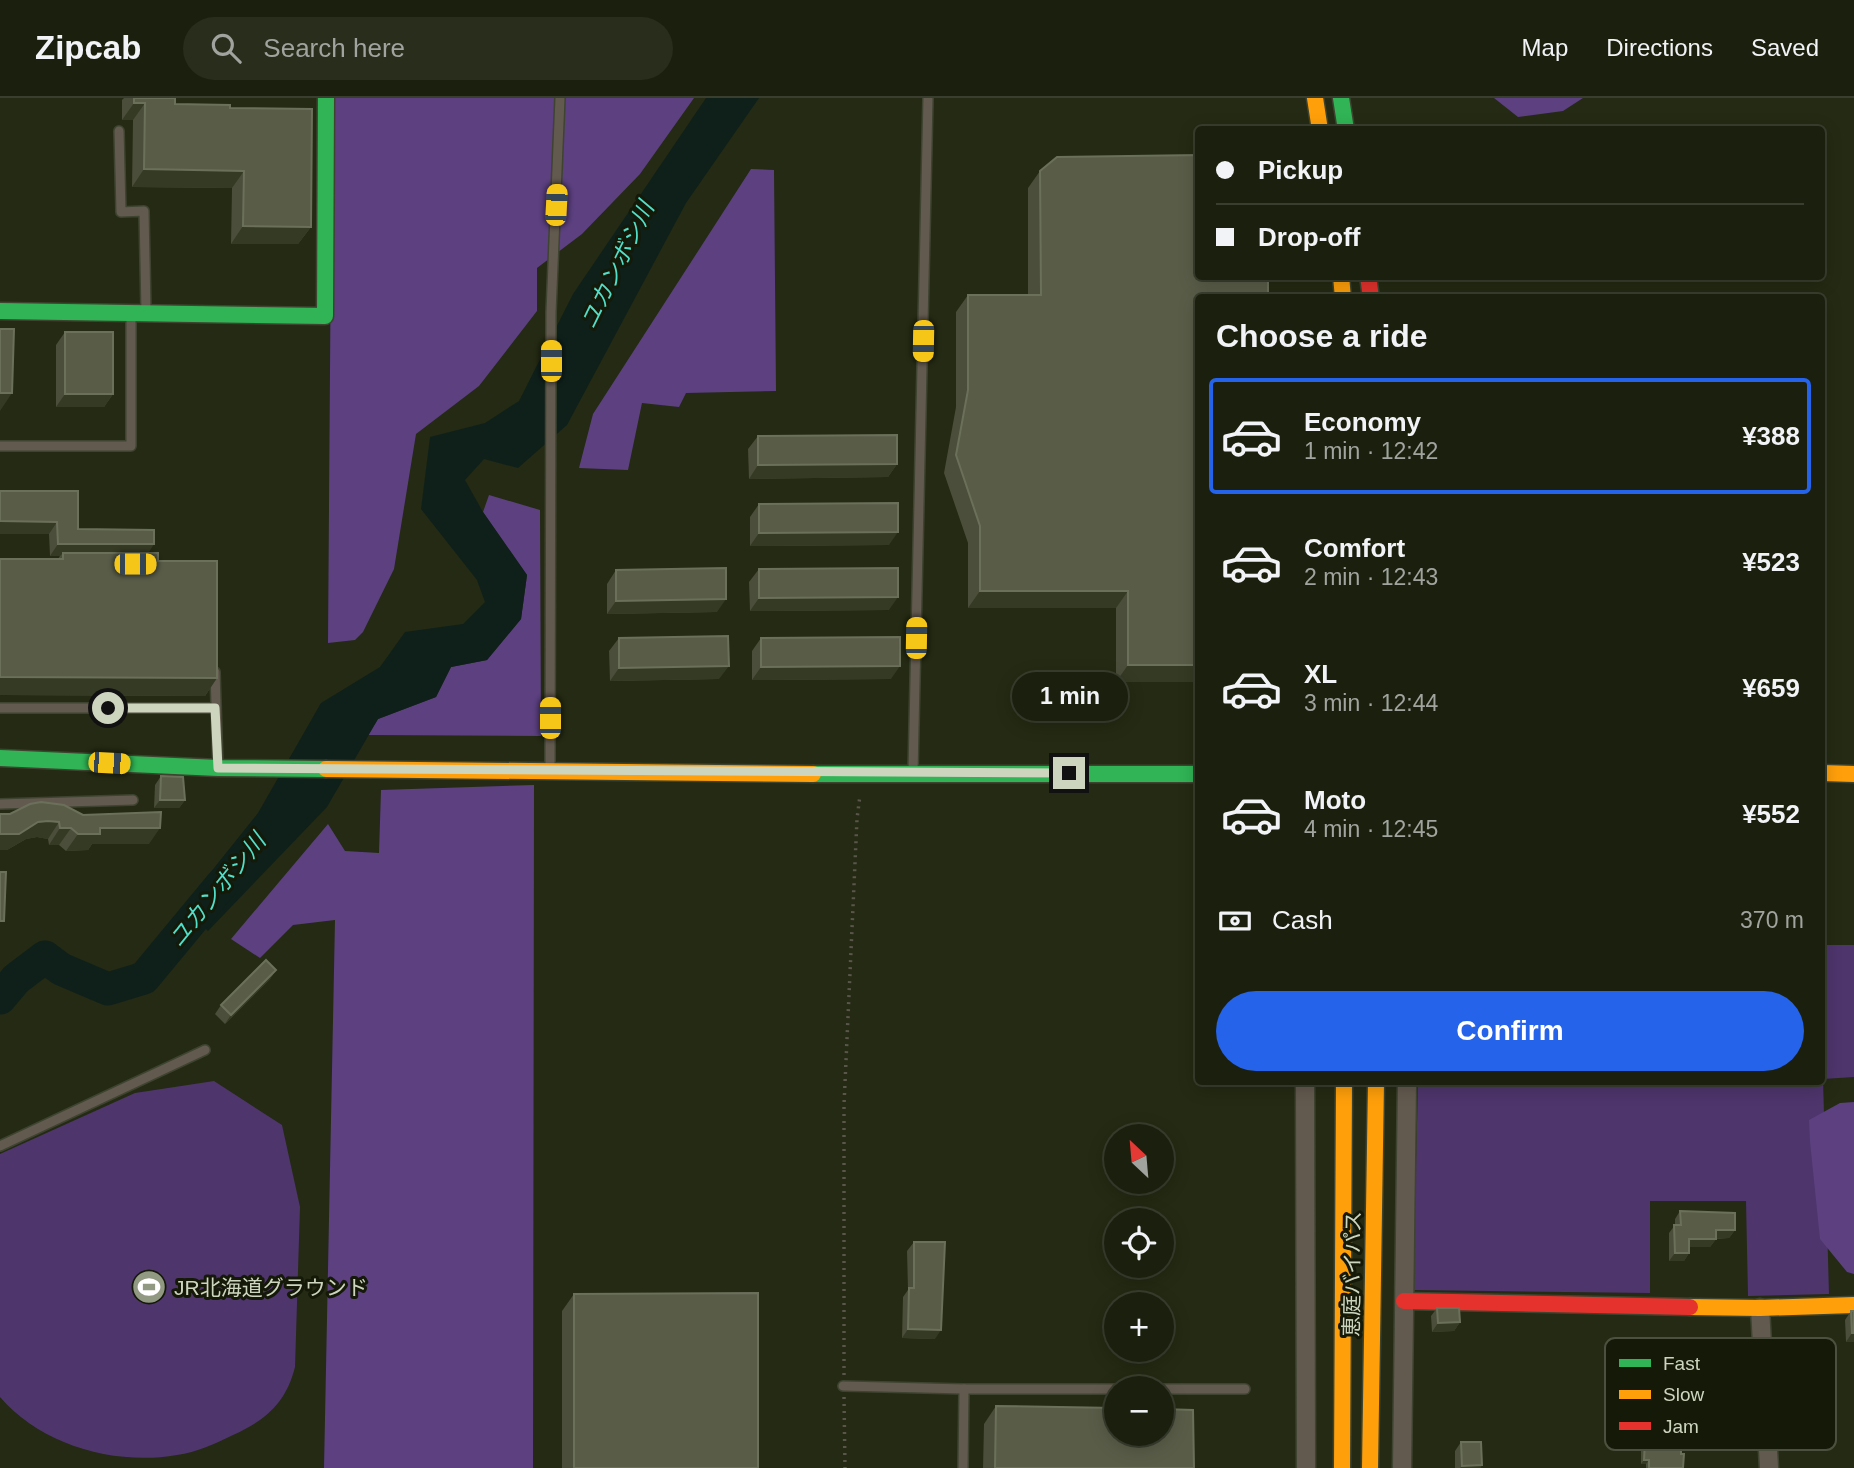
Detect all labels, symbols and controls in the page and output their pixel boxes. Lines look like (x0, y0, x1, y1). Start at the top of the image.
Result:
search box (183, 17, 673, 80)
text: Zipcab (35, 29, 141, 66)
icon: search (207, 29, 245, 67)
text: Search here (263, 33, 405, 63)
text: Map (1522, 34, 1568, 61)
text: Directions (1606, 34, 1713, 61)
text: Saved (1751, 34, 1819, 61)
text: Pickup (1258, 155, 1343, 185)
car (545, 183, 568, 227)
water label: ユカンボシ川 (575, 195, 660, 333)
text: Drop-off (1258, 222, 1361, 252)
text: Choose a ride (1216, 318, 1428, 354)
car (913, 320, 934, 362)
car (541, 340, 562, 382)
icon: car (1220, 405, 1283, 468)
text: Economy (1304, 407, 1421, 437)
text: ¥388 (1742, 421, 1800, 451)
text: 1 min · 12:42 (1304, 438, 1438, 464)
icon: car (1220, 531, 1283, 594)
text: Comfort (1304, 533, 1405, 563)
text: ¥523 (1742, 547, 1800, 577)
car (115, 554, 157, 575)
text: 2 min · 12:43 (1304, 564, 1438, 590)
car (906, 617, 927, 659)
icon: car (1220, 657, 1283, 720)
text: XL (1304, 659, 1337, 689)
callout: 1 min (1011, 672, 1127, 720)
text: ¥659 (1742, 673, 1800, 703)
text: 1 min (1040, 683, 1100, 709)
text: 3 min · 12:44 (1304, 690, 1438, 716)
route start (92, 692, 124, 724)
car (540, 697, 561, 739)
car (88, 751, 131, 775)
route end (1053, 757, 1085, 789)
icon: car (1220, 783, 1283, 846)
text: Moto (1304, 785, 1366, 815)
text: ¥552 (1742, 799, 1800, 829)
text: 4 min · 12:45 (1304, 816, 1438, 842)
water label: ユカンボシ川 (163, 826, 272, 952)
icon: cash (1216, 902, 1254, 940)
text: Cash (1272, 905, 1333, 935)
text: 370 m (1740, 907, 1804, 933)
button: Confirm (1216, 991, 1804, 1071)
north arrow (1104, 1124, 1174, 1194)
map controls (1104, 1124, 1174, 1446)
button: locate (1104, 1208, 1174, 1278)
street label: 恵庭バイパス (1339, 1211, 1365, 1337)
sports icon: JR北海道グラウンド (130, 1268, 168, 1306)
place label: JR北海道グラウンド (174, 1276, 368, 1299)
button: + (1104, 1292, 1174, 1362)
legend (1605, 1338, 1836, 1450)
text: Fast (1663, 1353, 1701, 1374)
button: − (1104, 1376, 1174, 1446)
text: Slow (1663, 1384, 1704, 1405)
text: Jam (1663, 1416, 1699, 1437)

